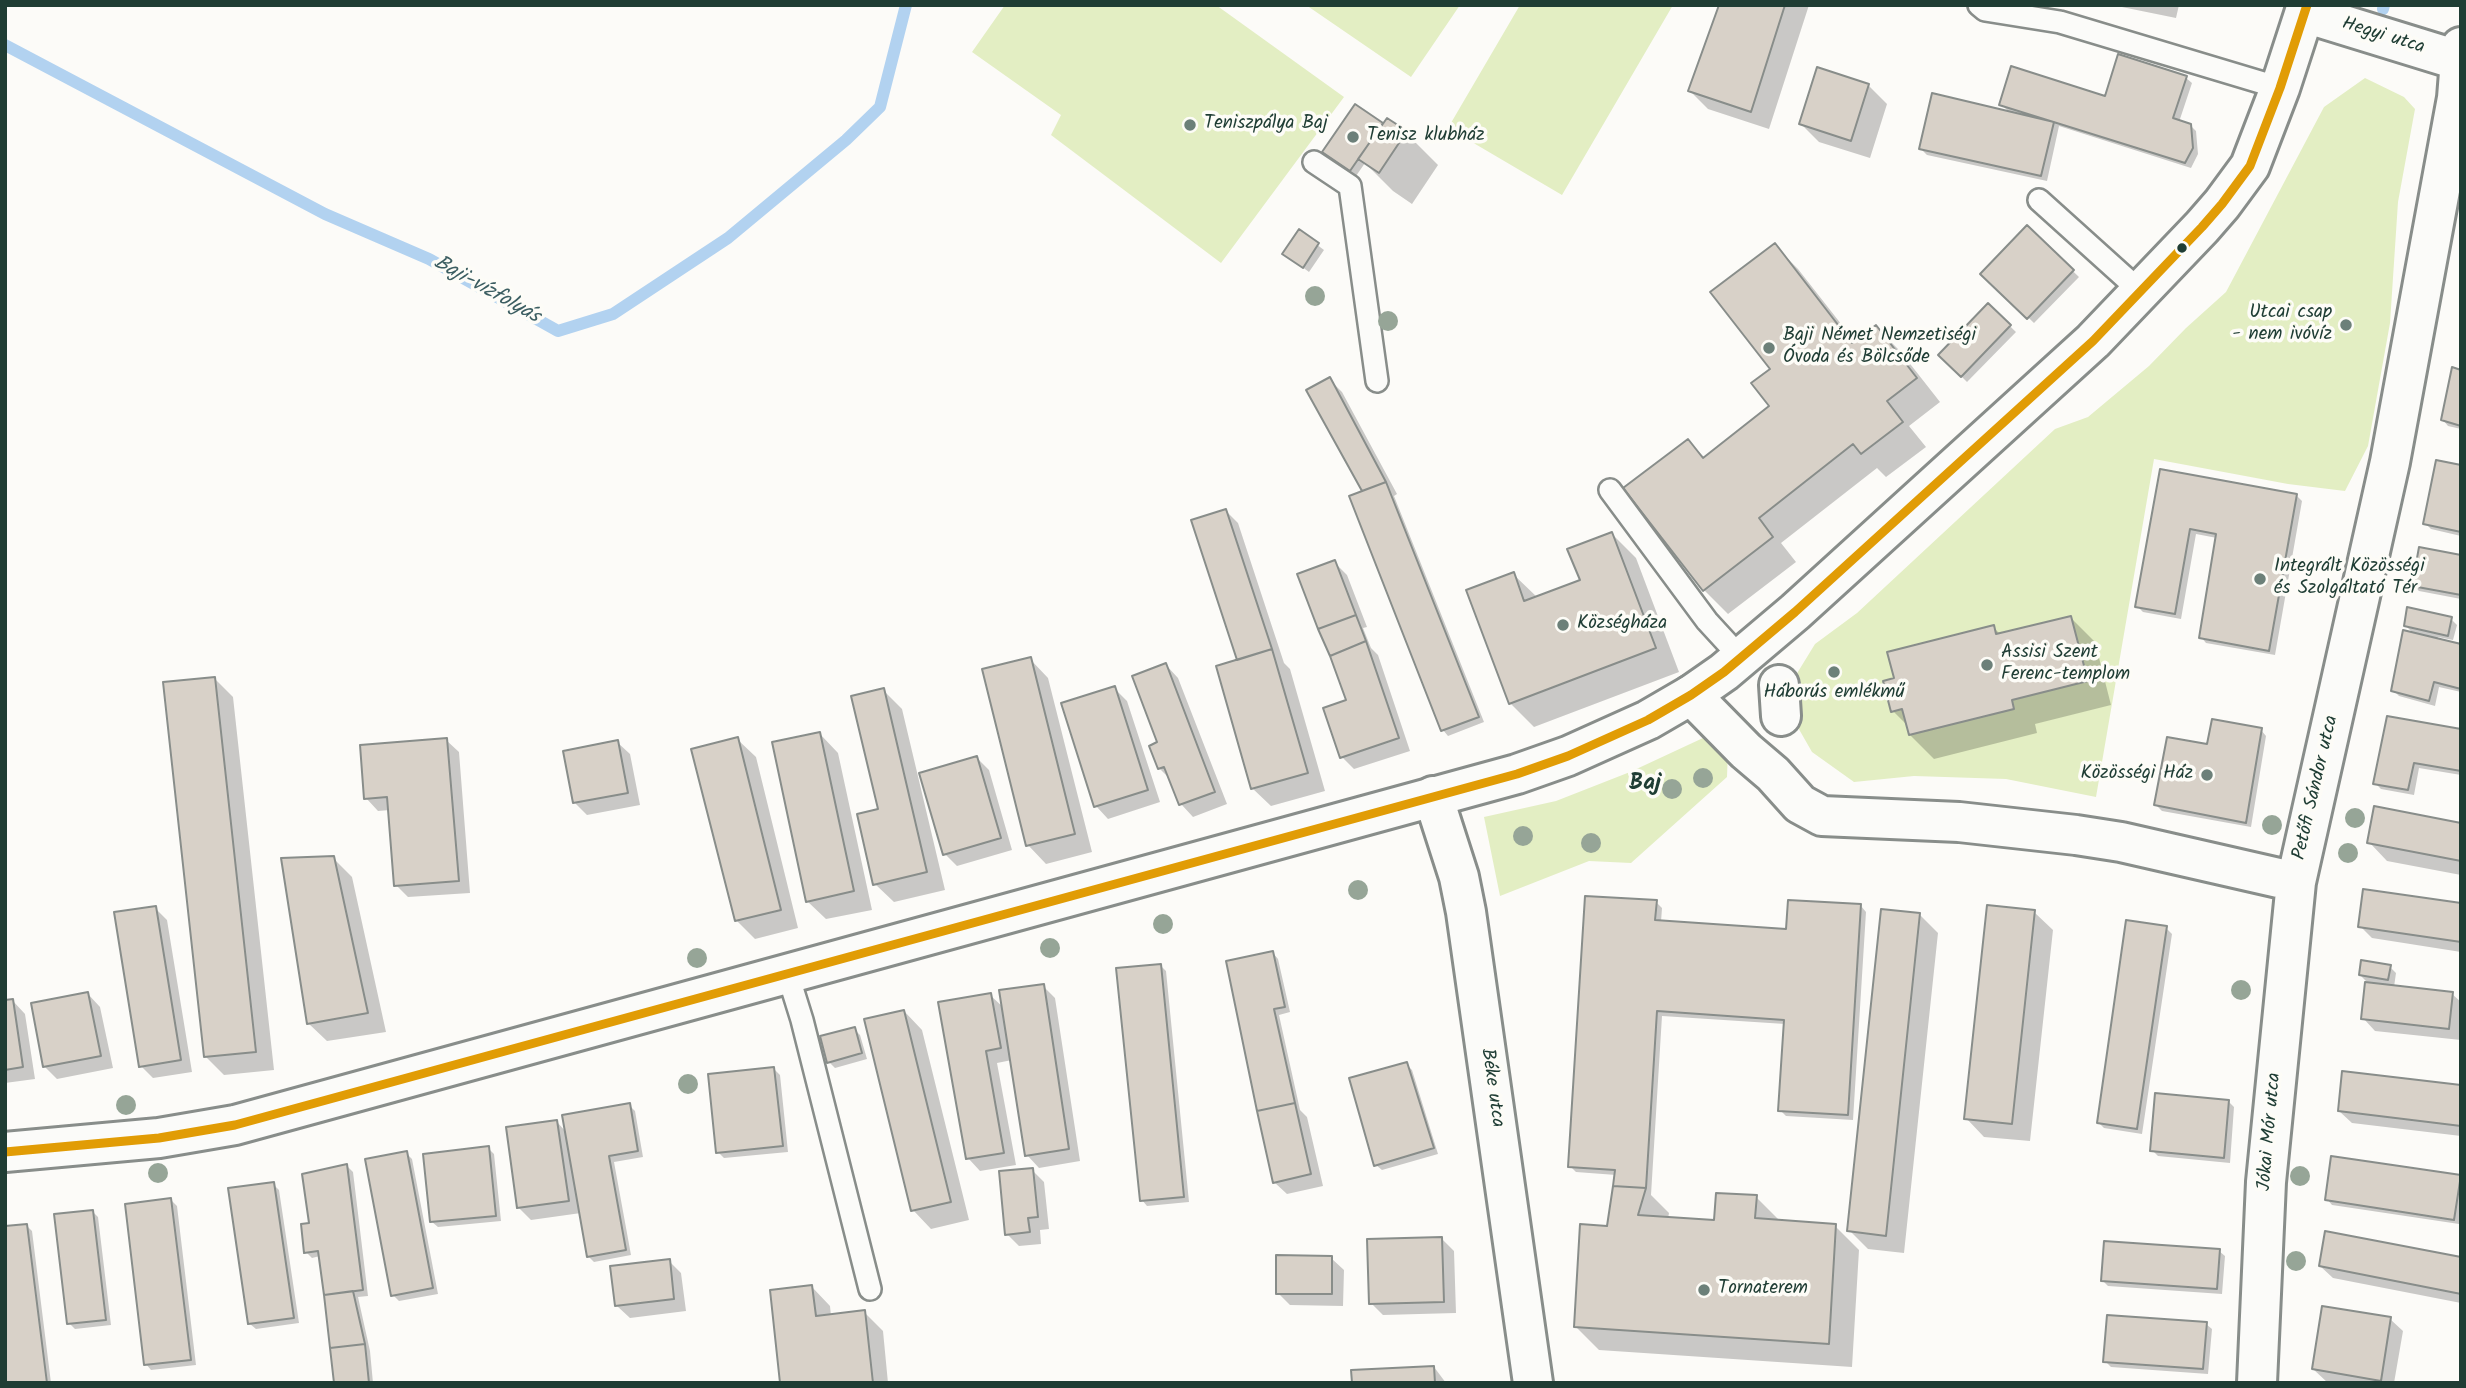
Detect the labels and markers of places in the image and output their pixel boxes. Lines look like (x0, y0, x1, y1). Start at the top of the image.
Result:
place label: Teniszpálya Baj (1204, 114, 1328, 136)
marker: Teniszpálya Baj (1182, 117, 1198, 133)
place label: Tenisz klubház (1367, 126, 1485, 148)
marker: Tenisz klubház (1345, 129, 1361, 145)
unlabelled marker (2175, 241, 2189, 255)
place label: Utcai csap - nem ivóvíz (2232, 303, 2332, 347)
marker: Utcai csap - nem ivóvíz (2338, 317, 2354, 333)
place label: Baji Német Nemzetiségi Óvoda és Bölcsőde (1783, 326, 1976, 370)
marker: Baji Német Nemzetiségi Óvoda és Bölcsőde (1761, 340, 1777, 356)
place label: Integrált Közösségi és Szolgáltató Tér (2274, 557, 2425, 601)
marker: Integrált Közösségi és Szolgáltató Tér (2252, 571, 2268, 587)
place label: Községháza (1577, 614, 1667, 636)
marker: Községháza (1555, 617, 1571, 633)
place label: Assisi Szent Ferenc-templom (2001, 643, 2130, 687)
marker: Assisi Szent Ferenc-templom (1979, 657, 1995, 673)
marker: Háborús emlékmű (1826, 664, 1842, 680)
place label: Háborús emlékmű (1763, 683, 1905, 705)
place label: Közösségi Ház (2081, 764, 2193, 786)
marker: Közösségi Ház (2199, 767, 2215, 783)
place label: Tornaterem (1718, 1279, 1808, 1301)
marker: Tornaterem (1696, 1282, 1712, 1298)

